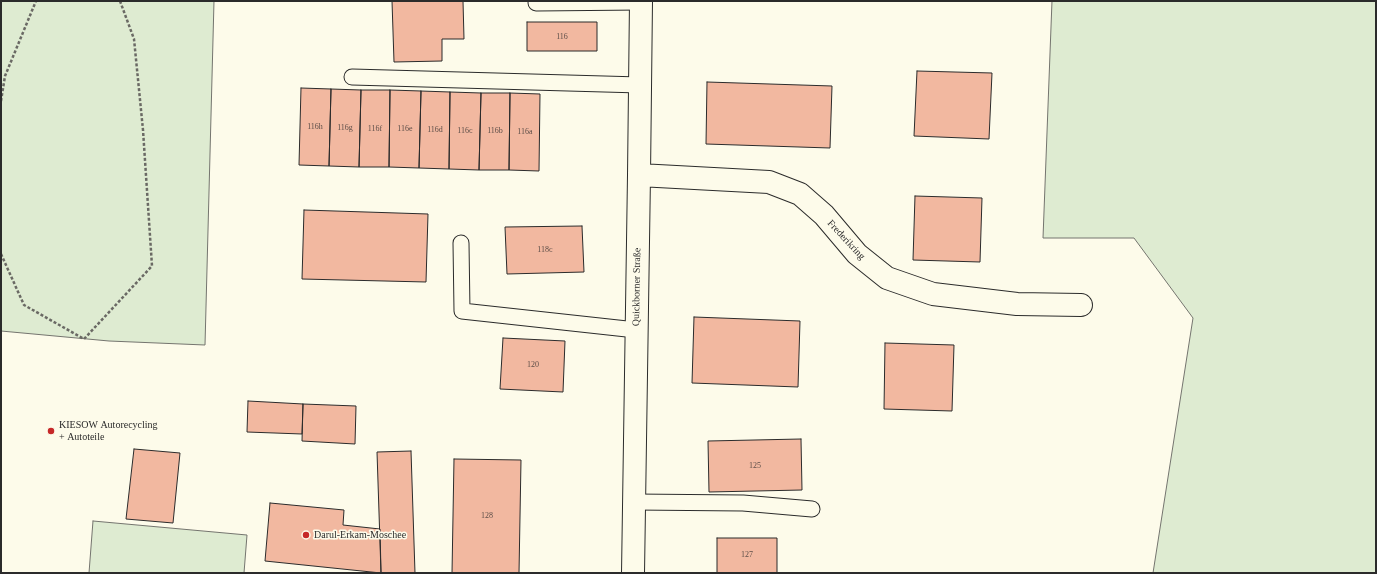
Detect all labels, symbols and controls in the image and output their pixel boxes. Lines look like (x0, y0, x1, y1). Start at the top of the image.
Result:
house number: 116 (556, 32, 568, 42)
house number: 116h (307, 122, 323, 132)
house number: 116g (337, 123, 353, 133)
house number: 116f (368, 124, 382, 134)
house number: 116e (397, 124, 413, 134)
house number: 116d (427, 125, 443, 135)
house number: 116c (457, 126, 473, 136)
house number: 116b (487, 126, 503, 136)
house number: 116a (517, 127, 533, 137)
street label: Frederikring (825, 218, 867, 262)
house number: 118c (537, 245, 553, 255)
street label: Quickborner Straße (630, 248, 644, 326)
house number: 120 (527, 360, 539, 370)
place label: KIESOW Autorecycling + Autoteile (59, 419, 158, 442)
marker: KIESOW Autorecycling + Autoteile (46, 426, 56, 436)
house number: 125 (749, 461, 761, 471)
house number: 128 (481, 511, 493, 521)
place label: Darul-Erkam-Moschee (314, 529, 406, 541)
marker: Darul-Erkam-Moschee (301, 530, 311, 540)
house number: 127 (741, 550, 753, 560)

